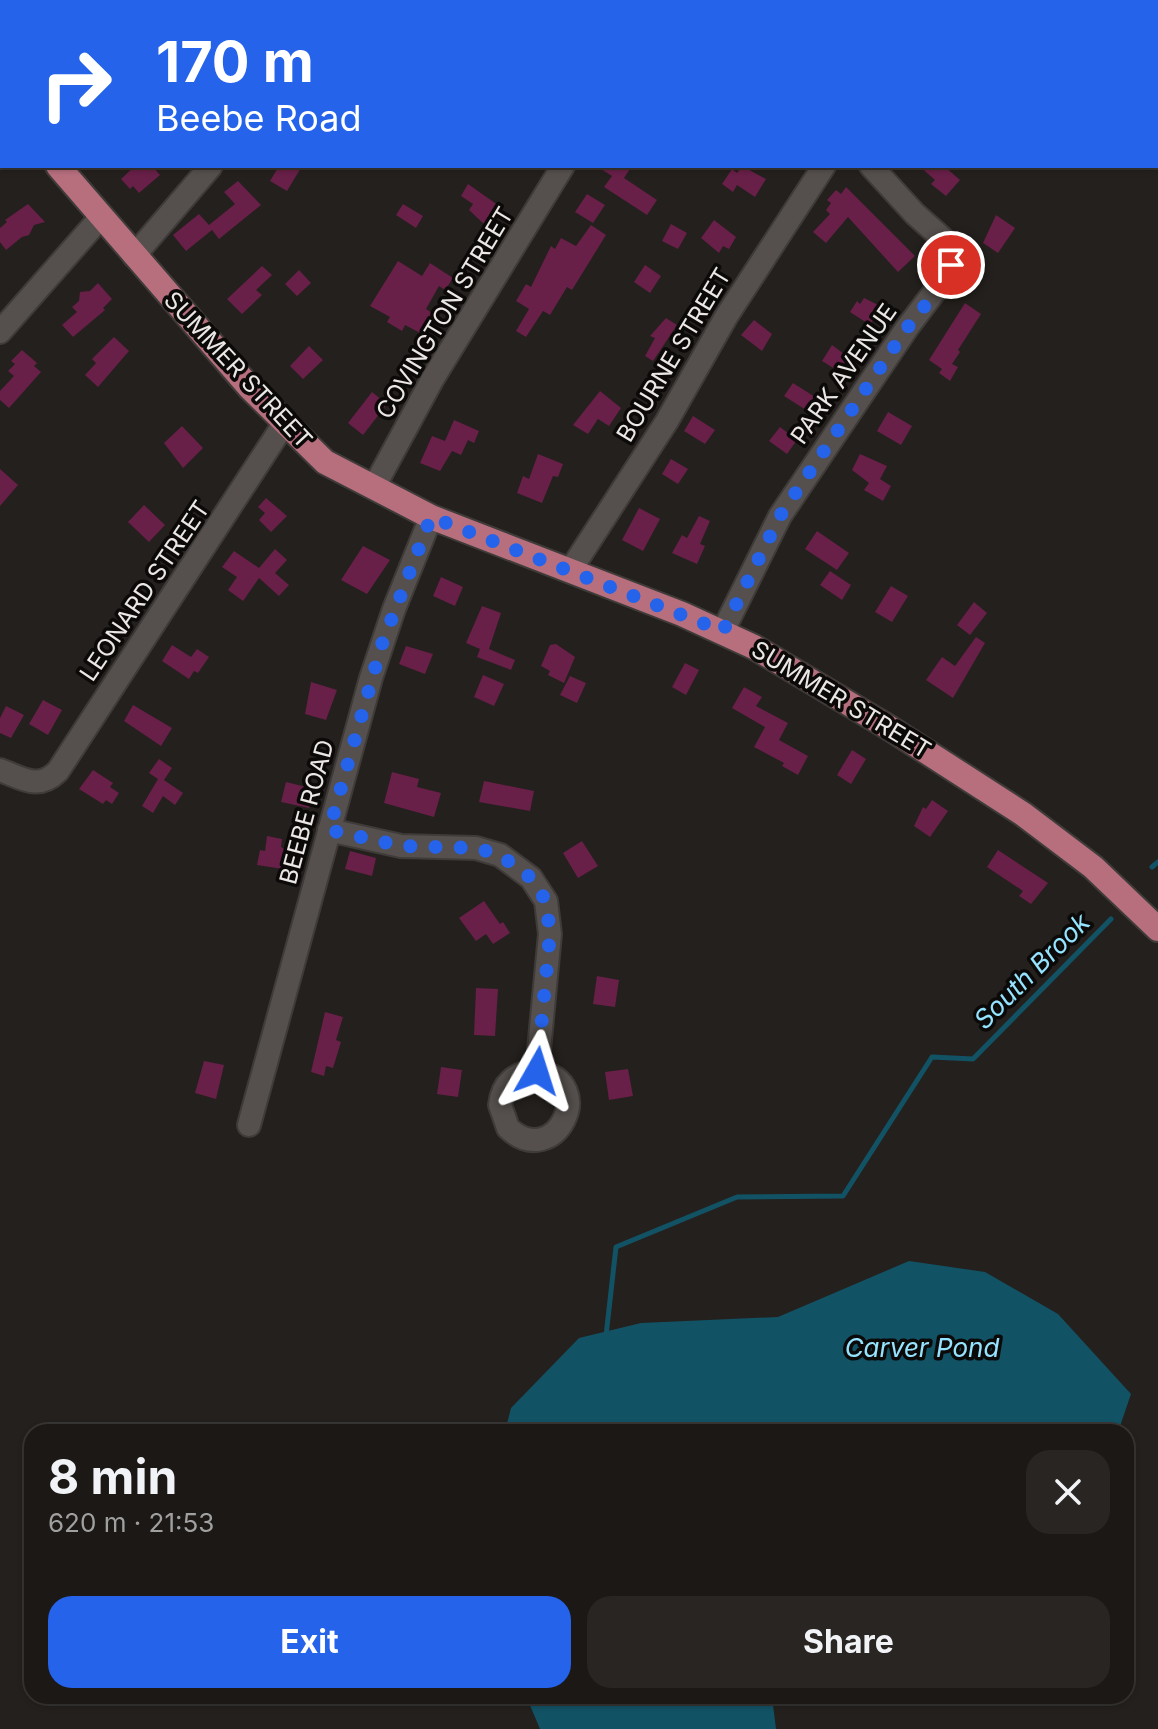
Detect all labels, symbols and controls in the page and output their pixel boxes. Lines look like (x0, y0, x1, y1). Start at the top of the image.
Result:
text: 170 m (156, 28, 314, 96)
icon: right (24, 32, 128, 136)
text: Beebe Road (156, 96, 362, 140)
street label: COVINGTON STREET (370, 202, 519, 424)
pin (917, 231, 985, 299)
icon: arrive (929, 243, 973, 287)
street label: BOURNE STREET (610, 263, 737, 447)
street label: SUMMER STREET (158, 285, 319, 454)
street label: PARK AVENUE (784, 298, 903, 449)
street label: LEONARD STREET (74, 495, 216, 686)
street label: SUMMER STREET (746, 635, 936, 765)
street label: BEEBE ROAD (273, 736, 340, 887)
water label: South Brook (967, 906, 1096, 1035)
position arrow (495, 1029, 579, 1113)
water label: Carver Pond (845, 1332, 999, 1363)
text: 8 min (48, 1447, 177, 1506)
button: close (1026, 1450, 1110, 1534)
text: 620 m · 21:53 (48, 1507, 214, 1538)
button: Exit (48, 1596, 571, 1688)
button: Share (587, 1596, 1110, 1688)

